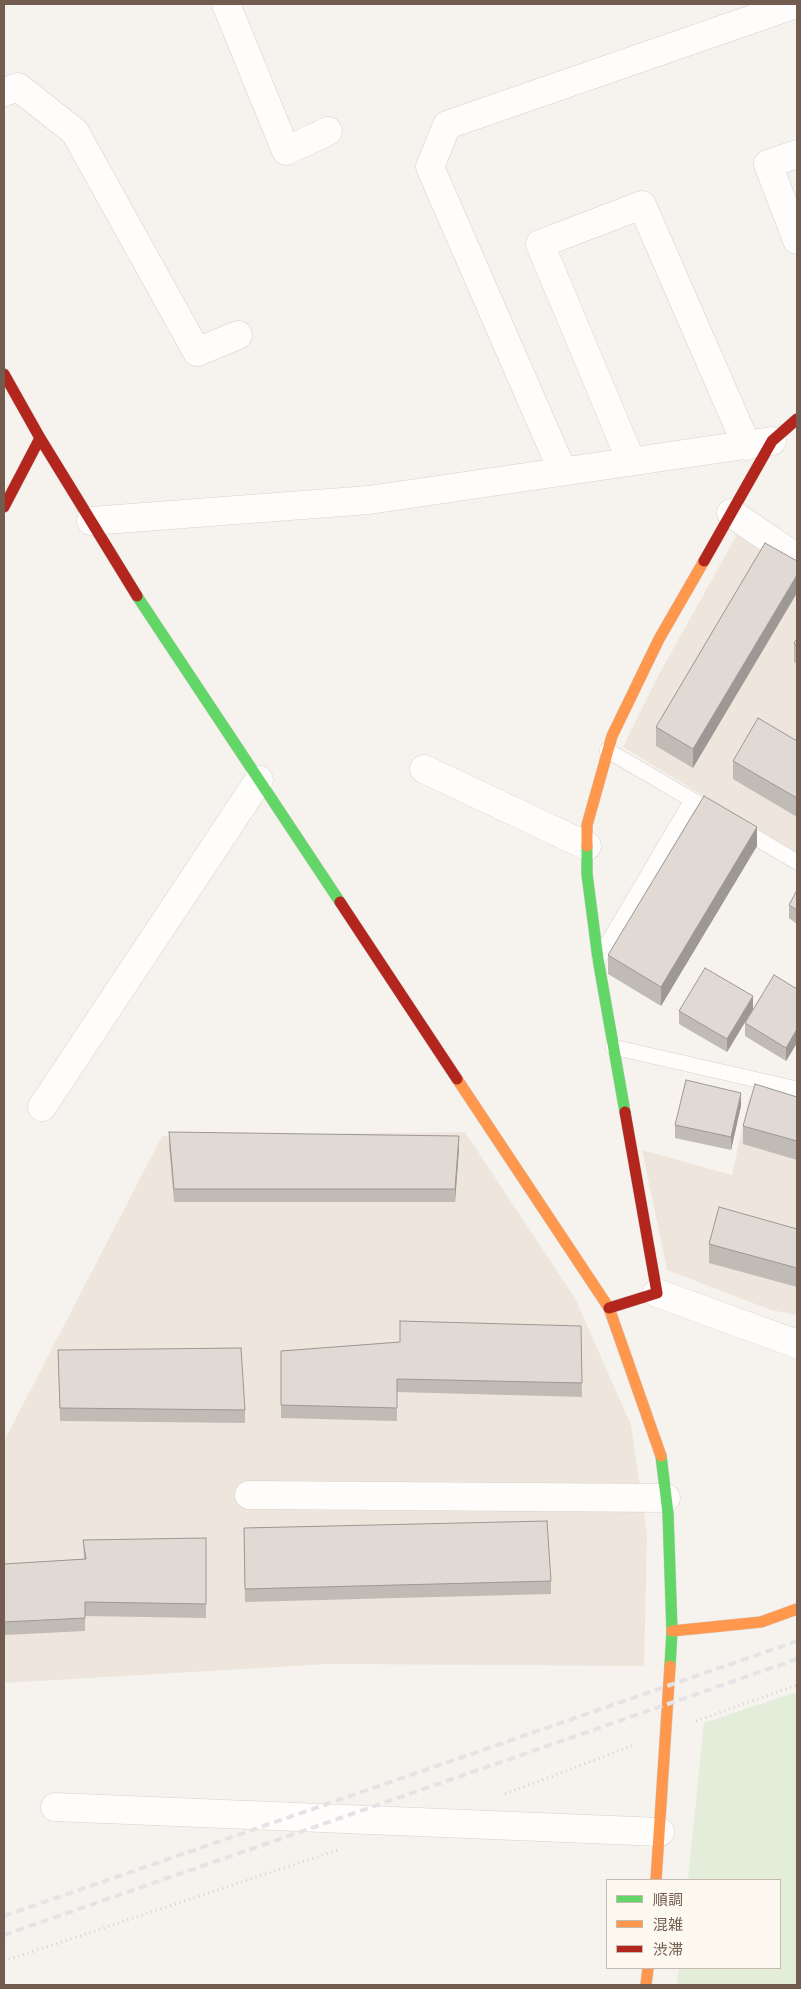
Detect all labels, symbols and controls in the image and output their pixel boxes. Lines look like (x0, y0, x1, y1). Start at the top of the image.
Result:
legend (606, 1879, 781, 1969)
text: 順調 (653, 1889, 683, 1910)
text: 混雑 (653, 1914, 683, 1935)
text: 渋滞 (653, 1939, 683, 1960)

